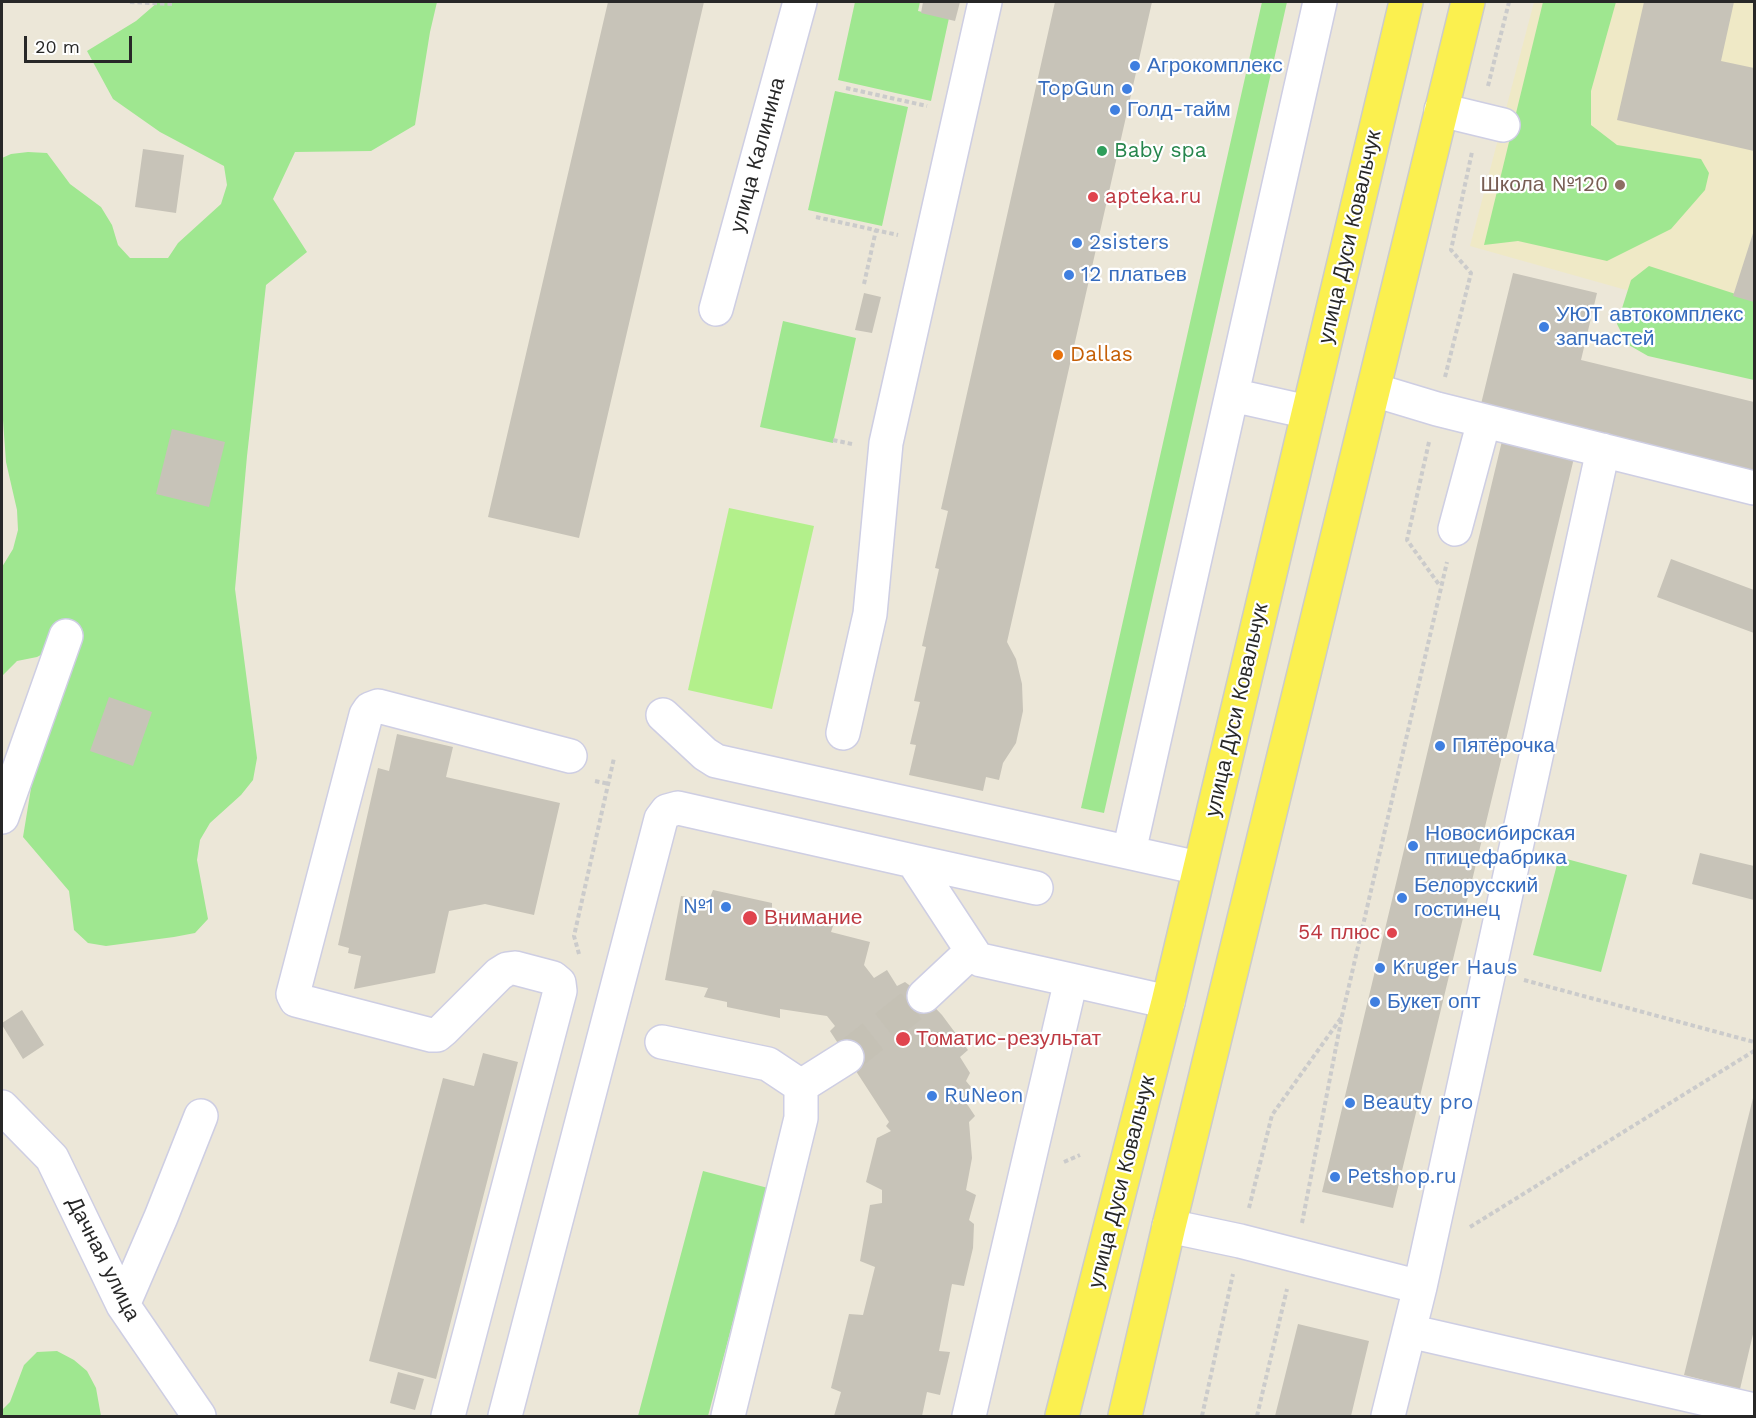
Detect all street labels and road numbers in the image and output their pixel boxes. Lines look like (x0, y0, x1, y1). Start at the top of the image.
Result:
street label: улица Калинина (725, 75, 791, 235)
street label: улица Дуси Ковальчук (1313, 128, 1387, 346)
street label: улица Дуси Ковальчук (1200, 601, 1274, 819)
street label: улица Дуси Ковальчук (1083, 1073, 1161, 1291)
street label: Дачная улица (61, 1193, 145, 1325)

